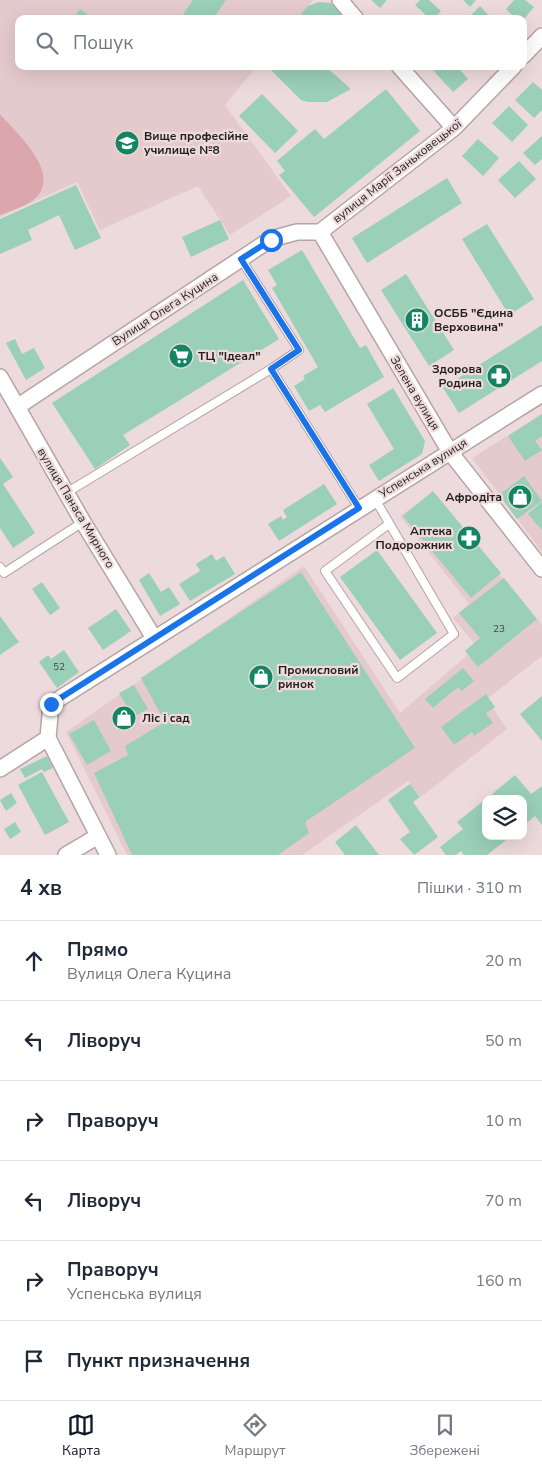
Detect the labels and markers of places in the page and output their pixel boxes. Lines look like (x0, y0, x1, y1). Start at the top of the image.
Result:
place label: Вище професійне училище №8 (144, 128, 249, 158)
school or university icon: Вище професійне училище №8 (114, 130, 140, 156)
place label: ОСББ "Єдина Верховина" (434, 305, 513, 335)
building icon: ОСББ "Єдина Верховина" (404, 307, 430, 333)
supermarket icon: ТЦ "Ідеал" (168, 343, 194, 369)
place label: ТЦ "Ідеал" (198, 348, 261, 364)
place label: Здорова Родина (432, 361, 482, 391)
pharmacy icon: Здорова Родина (486, 363, 512, 389)
shop icon: Афродіта (507, 484, 533, 510)
place label: Афродіта (446, 489, 502, 505)
place label: Аптека Подорожник (376, 523, 452, 553)
pharmacy icon: Аптека Подорожник (456, 525, 482, 551)
place label: Промисловий ринок (278, 662, 359, 692)
shop icon: Промисловий ринок (248, 664, 274, 690)
shop icon: Ліс і сад (111, 705, 137, 731)
place label: Ліс і сад (142, 710, 190, 726)

